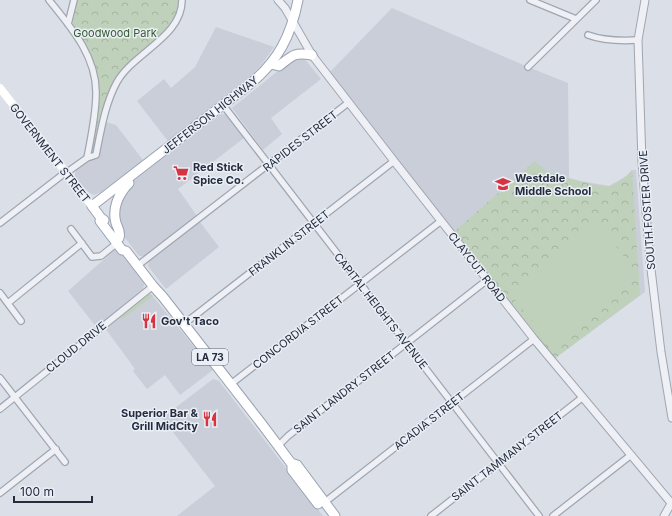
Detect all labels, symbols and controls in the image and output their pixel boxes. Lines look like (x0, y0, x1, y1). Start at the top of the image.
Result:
park label: Goodwood Park (73, 26, 157, 40)
street label: JEFFERSON HIGHWAY (159, 73, 261, 157)
street label: GOVERNMENT STREET (7, 100, 93, 206)
street label: RAPIDES STREET (260, 107, 340, 175)
street label: SOUTH FOSTER DRIVE (636, 150, 658, 270)
place label: Red Stick Spice Co. (193, 160, 244, 187)
supermarket icon: Red Stick Spice Co. (172, 164, 190, 182)
place label: Westdale Middle School (515, 171, 591, 198)
school or university icon: Westdale Middle School (494, 175, 512, 193)
street label: FRANKLIN STREET (246, 207, 332, 279)
street label: CLAYCUT ROAD (445, 229, 509, 305)
street label: CAPITAL HEIGHTS AVENUE (331, 250, 431, 372)
street label: CONCORDIA STREET (250, 292, 346, 372)
restaurant icon: Gov't Taco (140, 312, 158, 330)
place label: Gov't Taco (161, 314, 219, 328)
street label: CLOUD DRIVE (43, 318, 109, 376)
street label: SAINT LANDRY STREET (290, 348, 398, 436)
road number: LA 73 (192, 349, 228, 365)
street label: ACADIA STREET (391, 389, 467, 453)
place label: Superior Bar & Grill MidCity (121, 406, 199, 433)
street label: SAINT TAMMANY STREET (448, 408, 566, 504)
restaurant icon: Superior Bar & Grill MidCity (201, 410, 219, 428)
scale bar (14, 478, 92, 504)
text: 100 m (20, 484, 54, 499)

